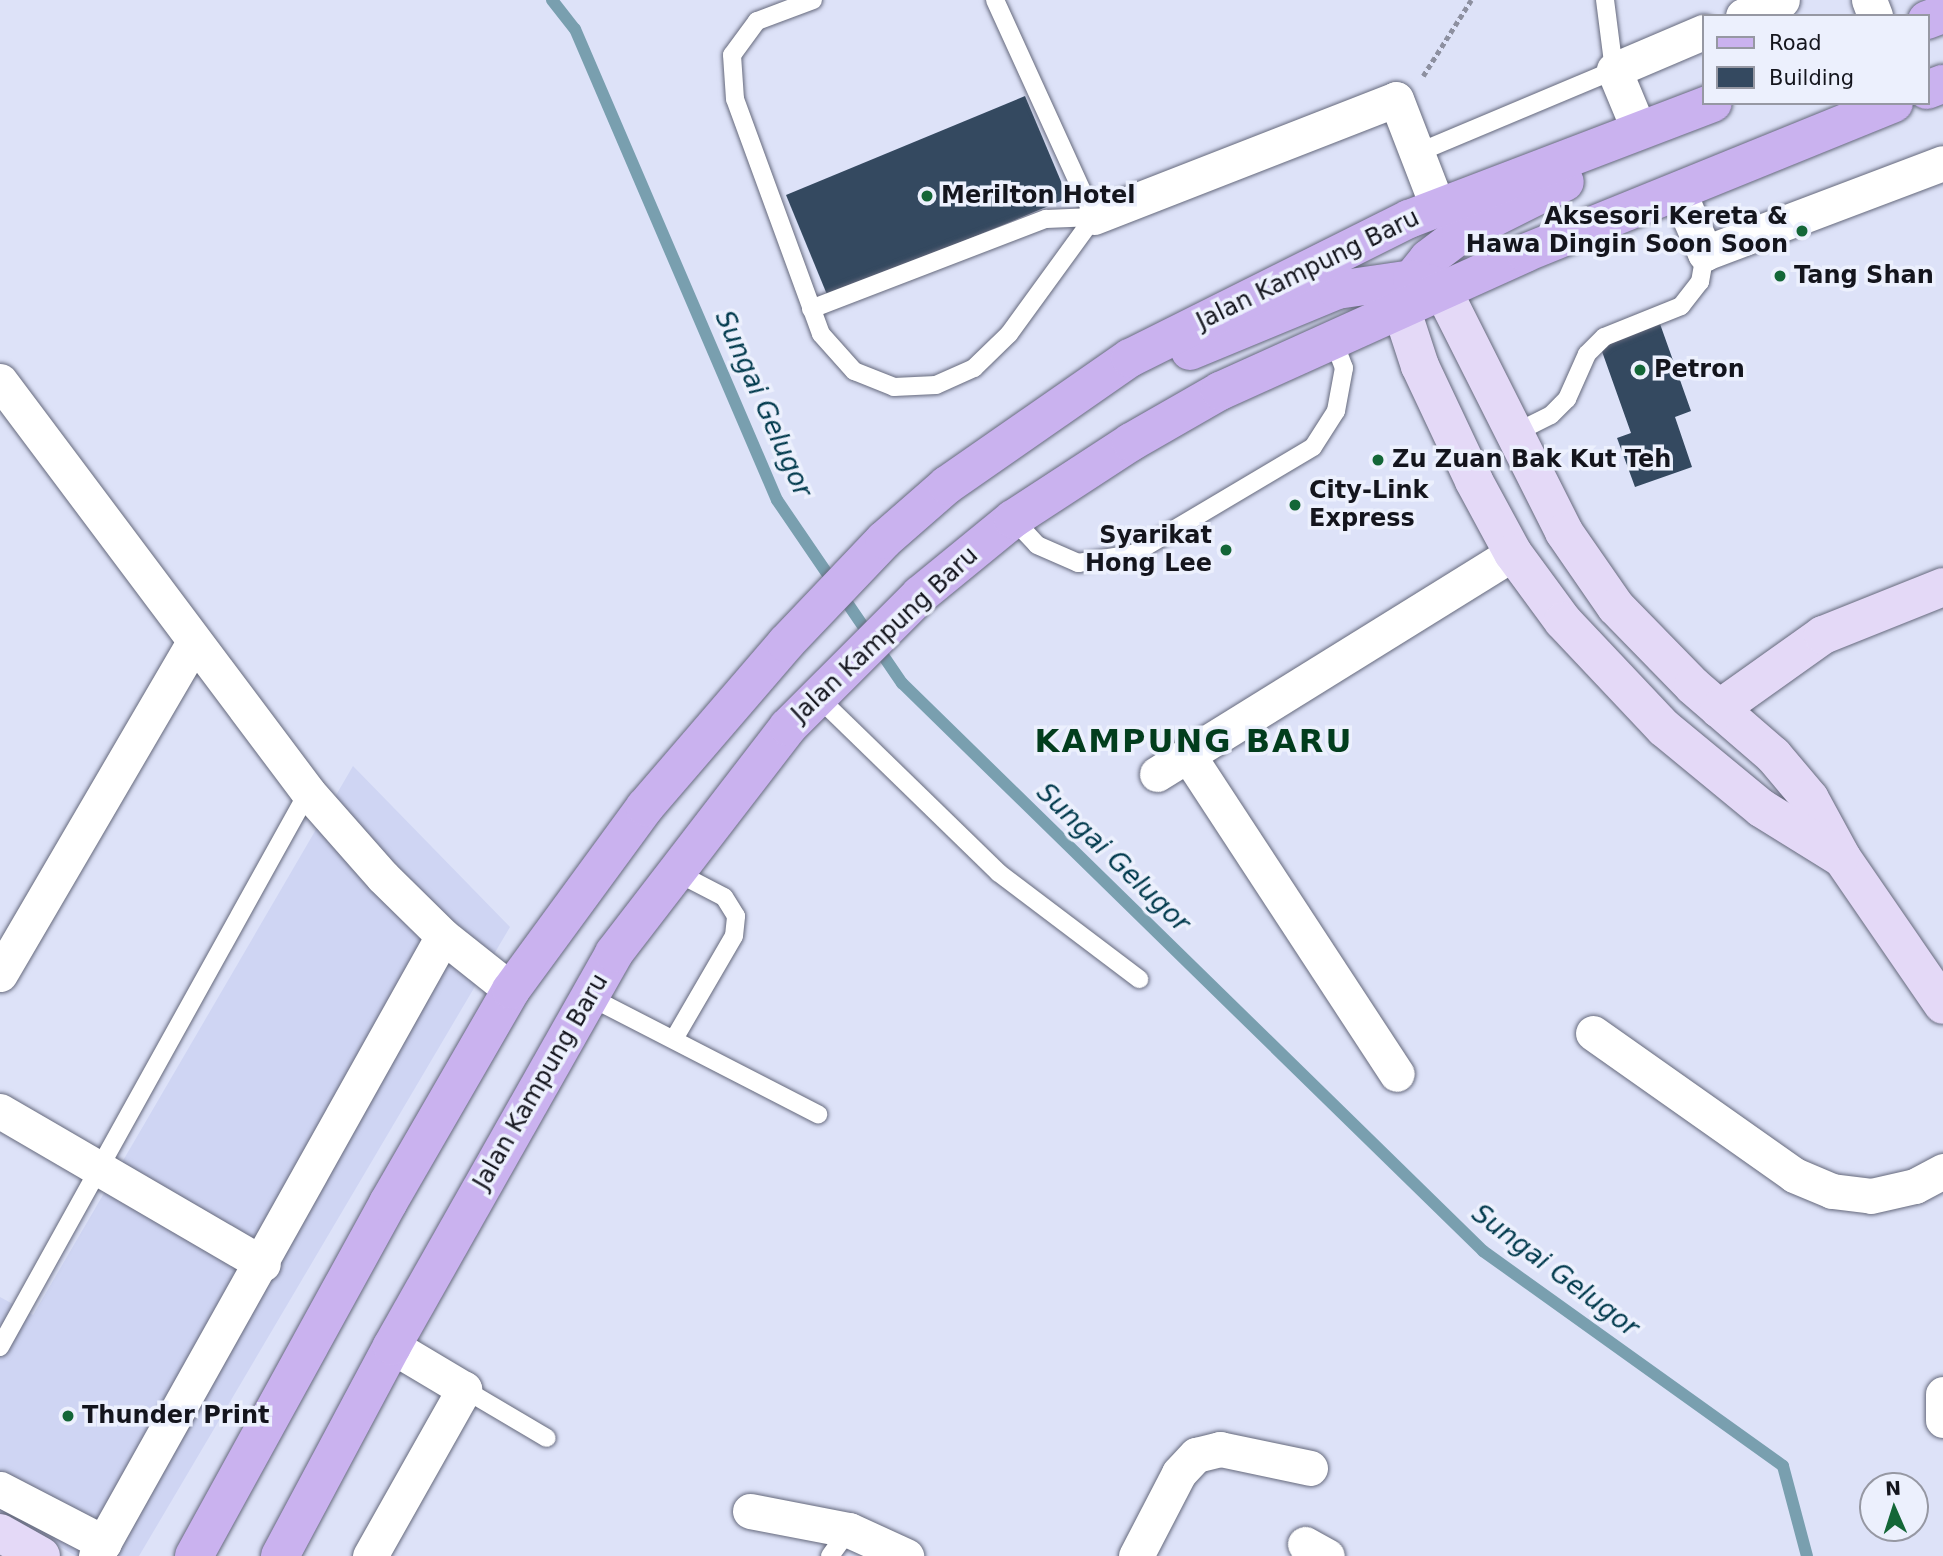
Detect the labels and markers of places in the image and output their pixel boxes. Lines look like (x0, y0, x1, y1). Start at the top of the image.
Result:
place label: Merilton Hotel (941, 182, 1135, 210)
marker: Merilton Hotel (919, 188, 935, 204)
place label: Aksesori Kereta & Hawa Dingin Soon Soon (1466, 203, 1788, 259)
marker: Aksesori Kereta & Hawa Dingin Soon Soon (1794, 223, 1810, 239)
place label: Tang Shan (1794, 262, 1934, 290)
marker: Tang Shan (1772, 268, 1788, 284)
place label: Petron (1654, 356, 1745, 384)
marker: Petron (1632, 362, 1648, 378)
place label: Zu Zuan Bak Kut Teh (1392, 446, 1671, 474)
marker: Zu Zuan Bak Kut Teh (1370, 452, 1386, 468)
place label: City-Link Express (1309, 477, 1428, 533)
marker: City-Link Express (1287, 497, 1303, 513)
place label: Syarikat Hong Lee (1085, 522, 1212, 578)
marker: Syarikat Hong Lee (1218, 542, 1234, 558)
place label: Thunder Print (82, 1402, 269, 1430)
marker: Thunder Print (60, 1408, 76, 1424)

